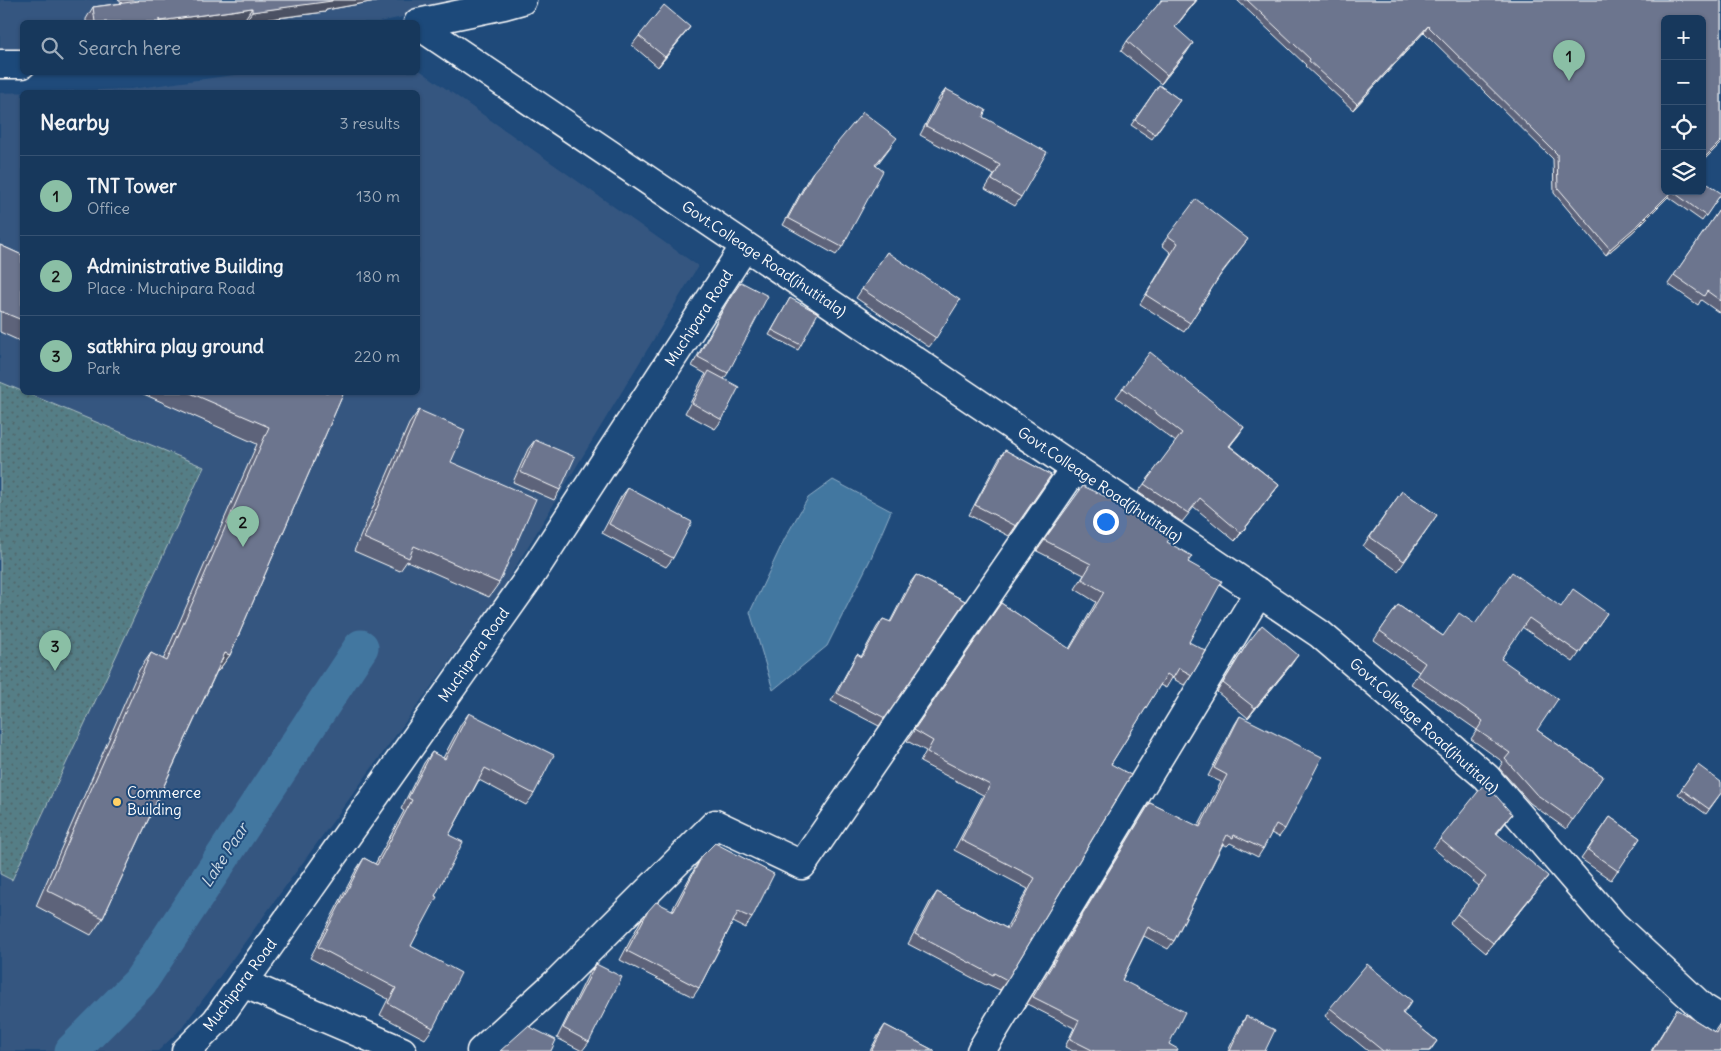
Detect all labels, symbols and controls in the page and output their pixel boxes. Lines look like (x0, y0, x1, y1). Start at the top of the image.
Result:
map controls (1661, 15, 1706, 195)
button: + (1661, 15, 1706, 60)
search box (20, 20, 420, 75)
icon: search (38, 34, 66, 62)
text: Search here (78, 36, 181, 60)
pin: 1 (1553, 40, 1585, 81)
button: − (1661, 60, 1706, 105)
button: locate (1661, 105, 1706, 150)
text: Nearby (40, 109, 110, 136)
text: 3 results (340, 113, 400, 133)
button: layers (1661, 150, 1706, 195)
text: TNT Tower (87, 174, 177, 198)
text: 1 (53, 186, 59, 206)
text: 130 m (356, 186, 400, 206)
street label: Govt.Colleage Road(jhutitala) (678, 196, 850, 321)
text: Office (87, 198, 130, 218)
text: Administrative Building (87, 254, 284, 278)
text: 2 (52, 266, 60, 286)
text: 180 m (356, 266, 400, 286)
street label: Muchipara Road (660, 266, 737, 369)
text: Place · Muchipara Road (87, 278, 255, 298)
text: satkhira play ground (87, 334, 264, 358)
text: 3 (51, 346, 61, 366)
text: 220 m (354, 346, 400, 366)
text: Park (87, 358, 120, 378)
street label: Govt.Colleage Road(jhutitala) (1014, 422, 1186, 547)
pin: 2 (227, 506, 259, 547)
your location (1093, 509, 1119, 535)
street label: Muchipara Road (434, 604, 513, 706)
pin: 3 (39, 630, 71, 671)
street label: Govt.Colleage Road(jhutitala) (1346, 654, 1503, 798)
place label: Commerce Building (127, 783, 201, 819)
marker: Commerce Building (111, 796, 123, 808)
water label: Lake Paar (196, 817, 253, 891)
street label: Muchipara Road (199, 935, 281, 1035)

